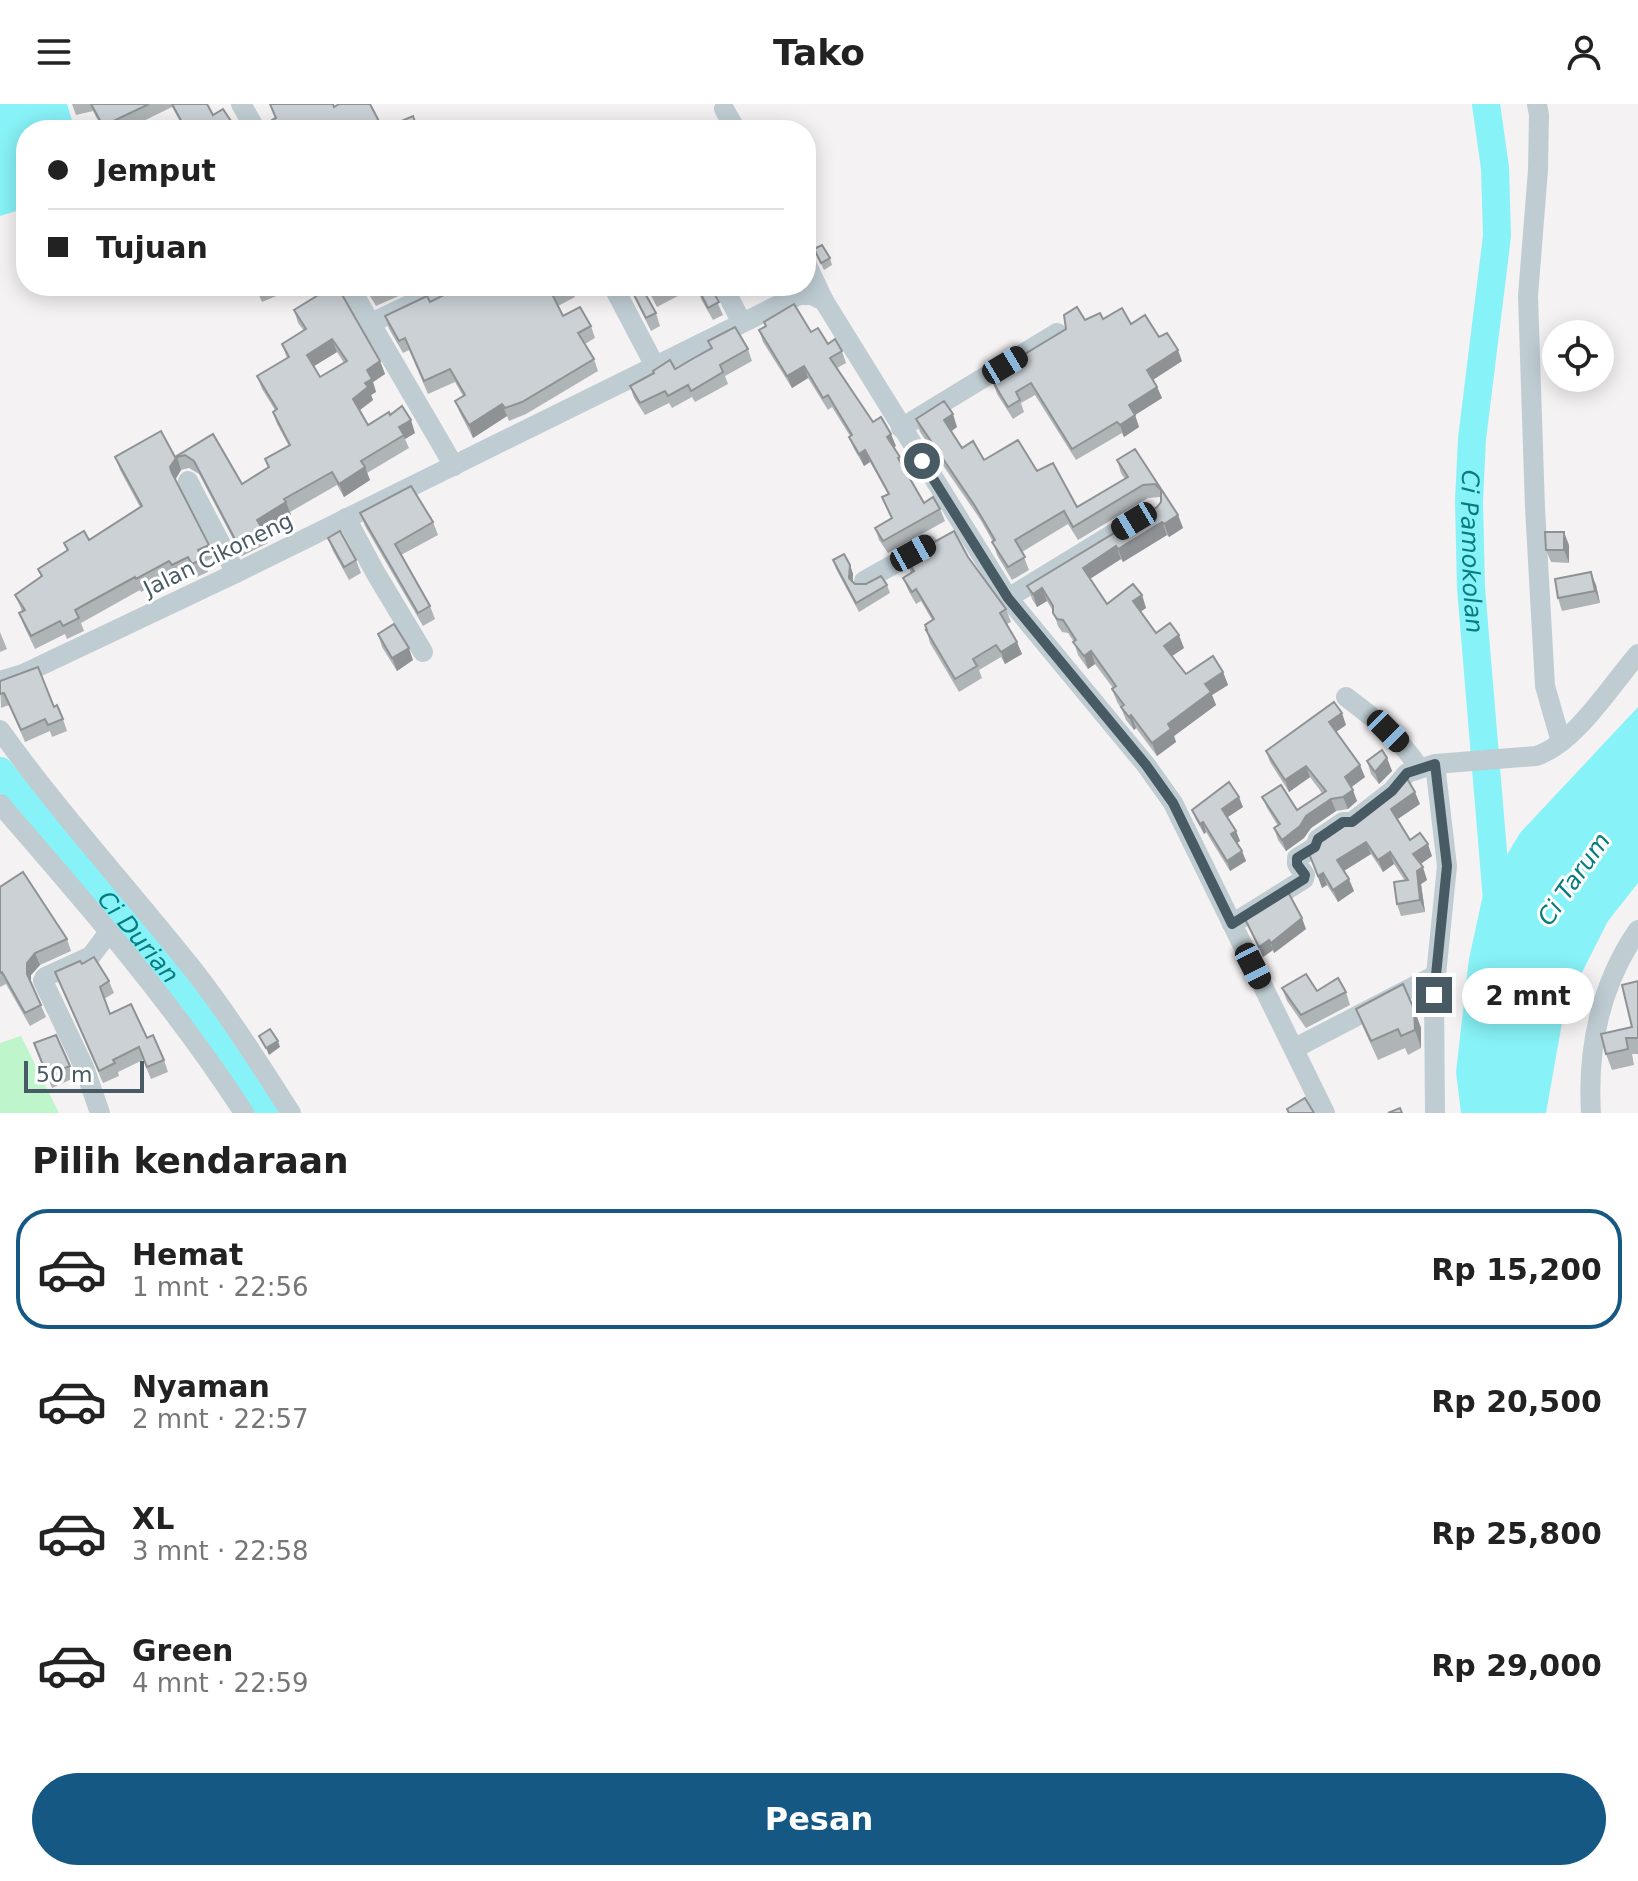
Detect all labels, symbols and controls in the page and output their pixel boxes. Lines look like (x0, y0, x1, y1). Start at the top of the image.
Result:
icon: menu (32, 30, 76, 74)
icon: person (1562, 30, 1606, 74)
text: Tako (773, 32, 865, 73)
text: Jemput (96, 153, 216, 188)
text: Tujuan (96, 230, 208, 265)
map controls (1542, 320, 1614, 392)
button: locate (1542, 320, 1614, 392)
car (978, 342, 1032, 388)
route start (904, 443, 940, 479)
water label: Ci Pamokolan (1455, 469, 1489, 634)
car (1107, 498, 1161, 544)
street label: Jalan Cikoneng (138, 508, 297, 602)
car (886, 531, 940, 575)
car (1363, 706, 1413, 756)
water label: Ci Tarum (1532, 827, 1616, 931)
water label: Ci Durian (92, 885, 184, 989)
car (1231, 939, 1275, 993)
callout: 2 mnt (1462, 967, 1594, 1023)
route end (1416, 977, 1452, 1013)
text: 2 mnt (1485, 981, 1571, 1011)
scale bar (24, 1057, 144, 1093)
text: 50 m (36, 1062, 92, 1087)
text: Pilih kendaraan (32, 1140, 349, 1181)
icon: car (36, 1233, 108, 1305)
text: Hemat (132, 1237, 243, 1272)
text: Rp 15,200 (1431, 1252, 1602, 1287)
text: 1 mnt · 22:56 (132, 1272, 309, 1302)
icon: car (36, 1365, 108, 1437)
text: Nyaman (132, 1369, 270, 1404)
text: Rp 20,500 (1431, 1384, 1602, 1419)
text: 2 mnt · 22:57 (132, 1404, 309, 1434)
icon: car (36, 1497, 108, 1569)
text: XL (132, 1501, 174, 1536)
text: Rp 25,800 (1431, 1516, 1602, 1551)
text: 3 mnt · 22:58 (132, 1536, 309, 1566)
icon: car (36, 1629, 108, 1701)
text: Green (132, 1633, 233, 1668)
text: Rp 29,000 (1431, 1648, 1602, 1683)
text: 4 mnt · 22:59 (132, 1668, 309, 1698)
button: Pesan (32, 1773, 1606, 1865)

